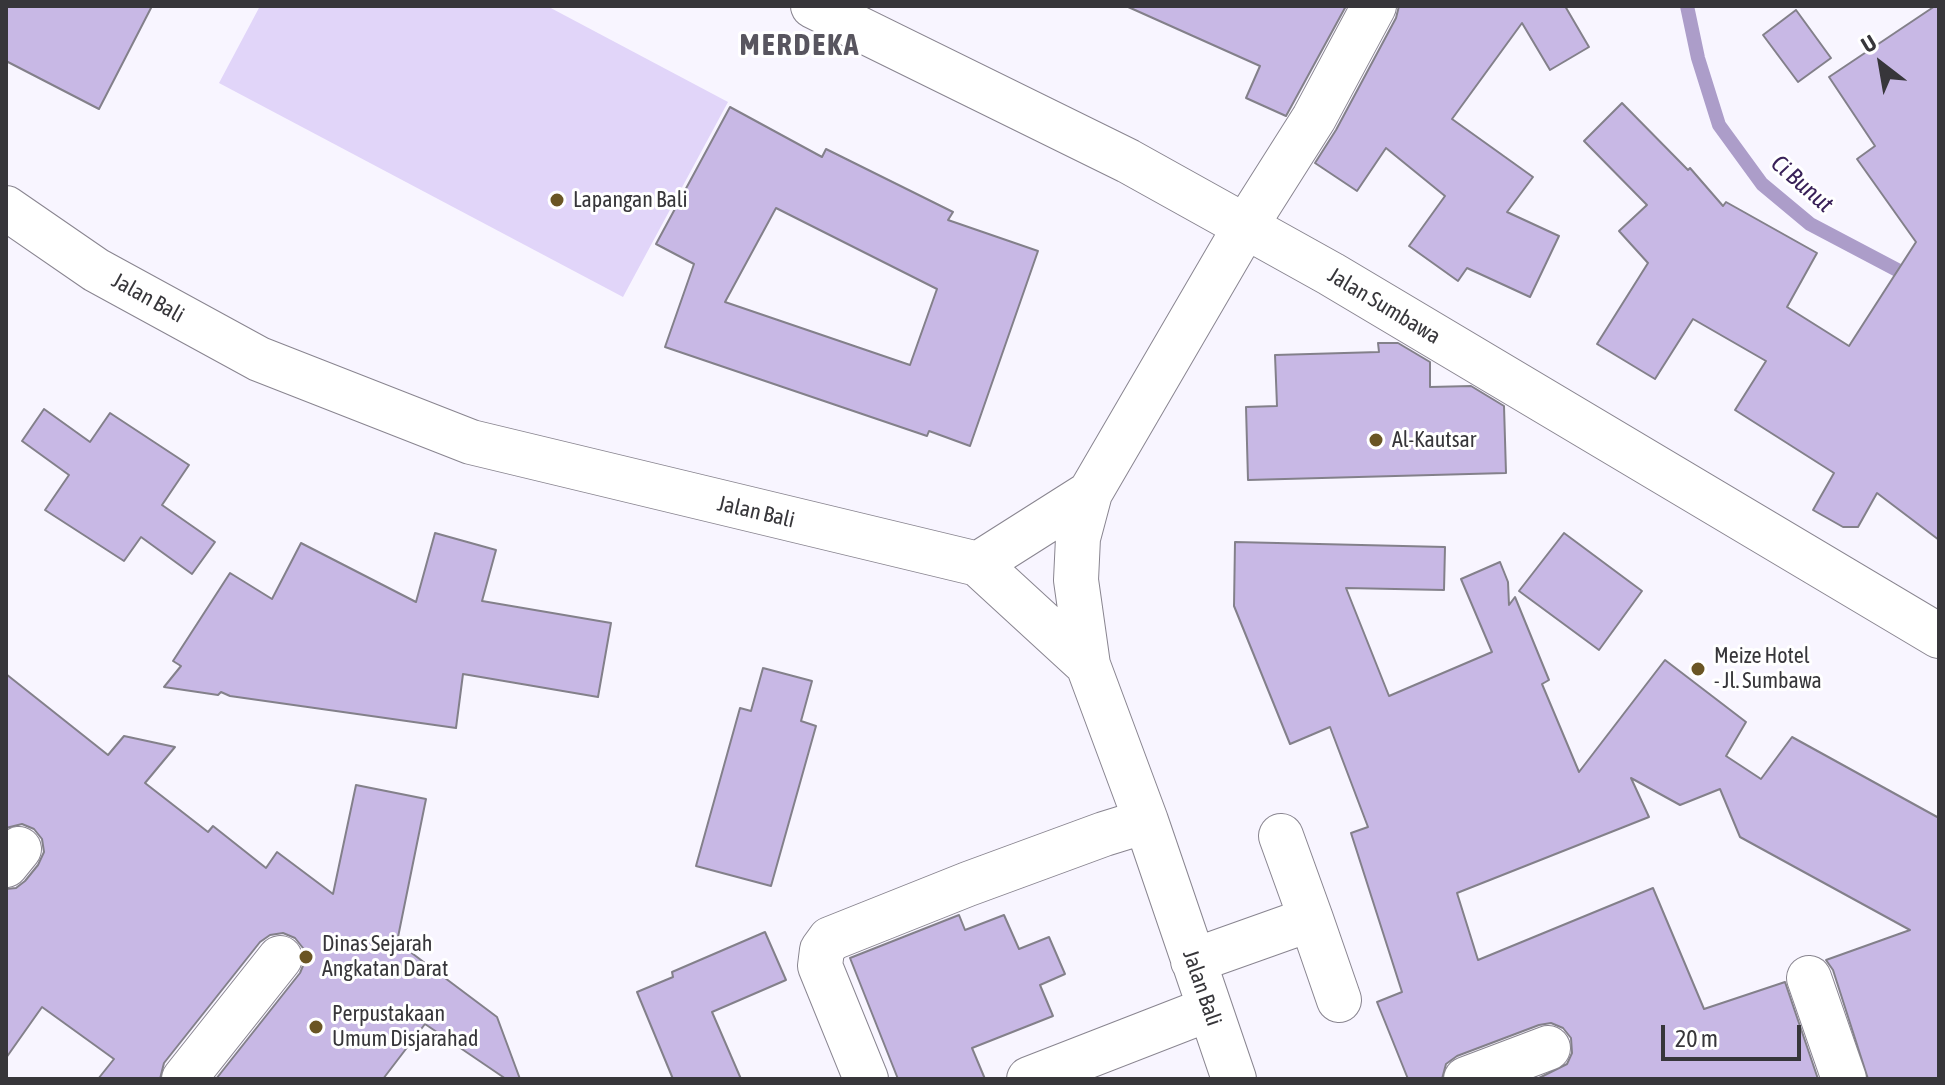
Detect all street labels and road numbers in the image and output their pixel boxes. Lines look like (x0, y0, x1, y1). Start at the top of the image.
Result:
street label: Jalan Sumbawa (1323, 262, 1445, 350)
street label: Jalan Bali (107, 267, 189, 329)
street label: Jalan Bali (715, 490, 797, 534)
street label: Jalan Bali (1177, 947, 1227, 1029)

